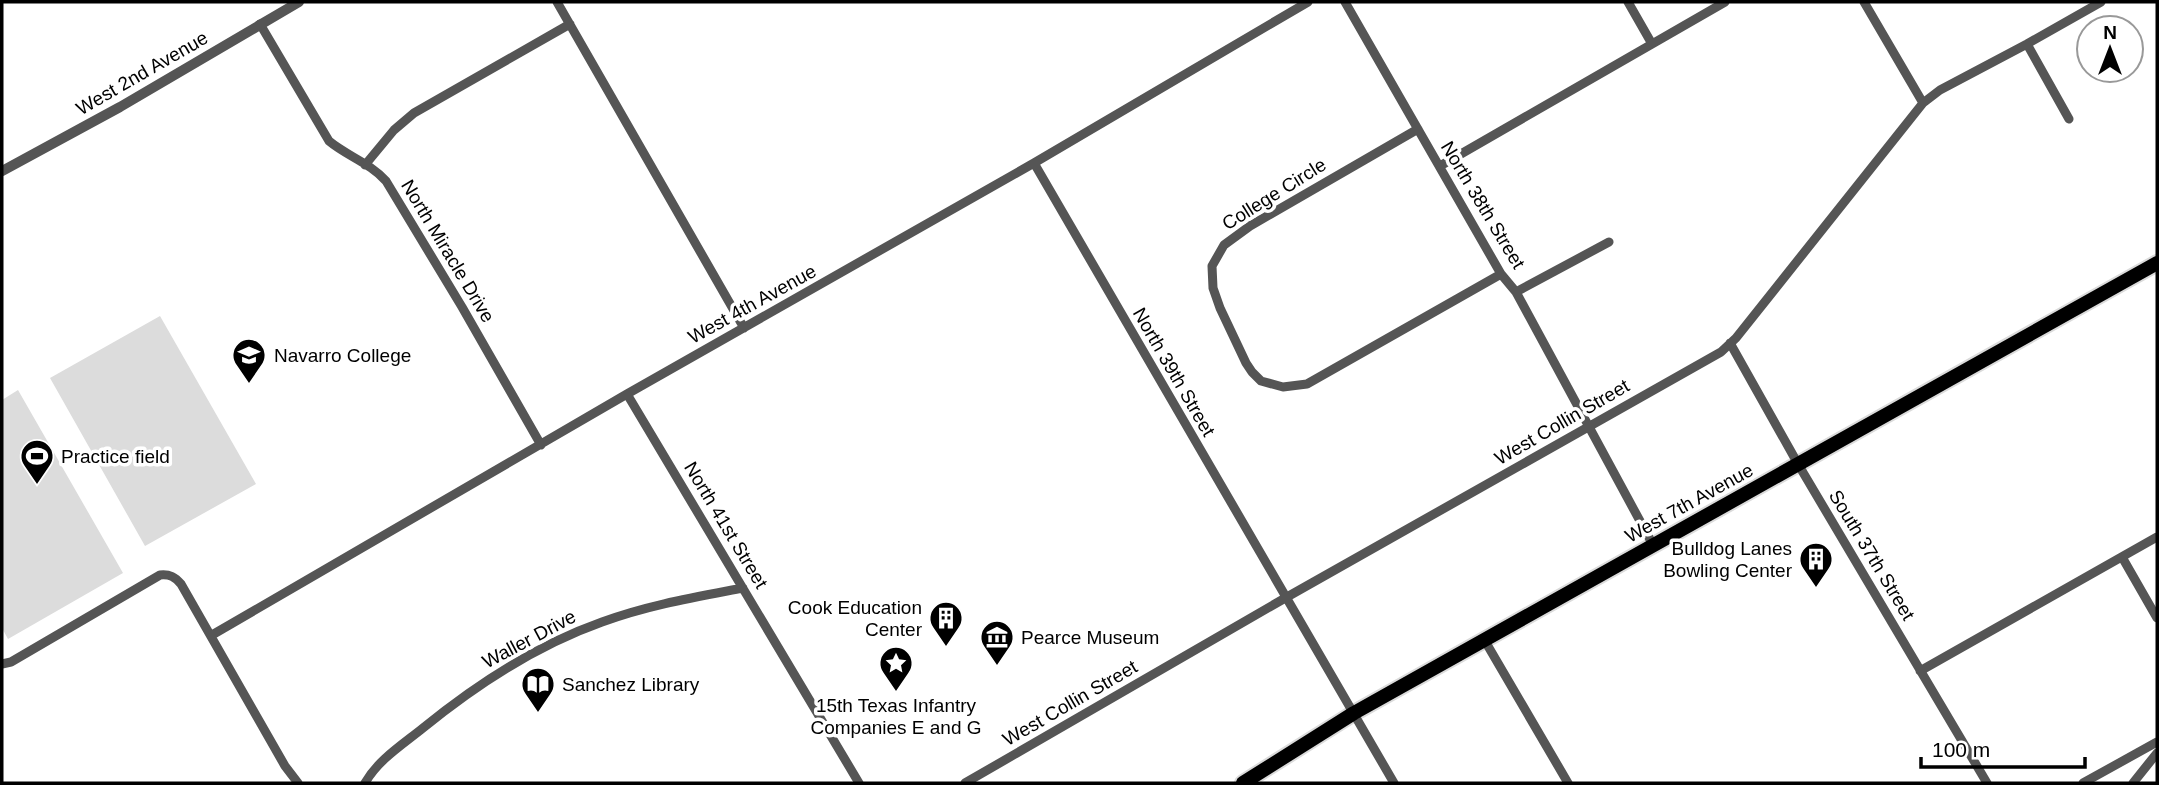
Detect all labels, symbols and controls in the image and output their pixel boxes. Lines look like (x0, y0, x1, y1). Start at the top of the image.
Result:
north arrow (2075, 14, 2145, 84)
text: N (2103, 22, 2117, 43)
street label: West 2nd Avenue (73, 27, 211, 119)
street label: North 38th Street (1437, 138, 1530, 273)
street label: College Circle (1218, 154, 1330, 234)
street label: North Miracle Drive (397, 176, 499, 326)
street label: West 4th Avenue (684, 260, 820, 348)
street label: North 39th Street (1129, 304, 1220, 441)
school or university icon: Navarro College (230, 336, 268, 385)
place label: Navarro College (274, 345, 411, 366)
street label: West Collin Street (1491, 375, 1634, 469)
sports icon: Practice field (18, 437, 56, 486)
place label: Practice field (61, 446, 170, 467)
street label: North 41st Street (680, 458, 772, 593)
street label: West 7th Avenue (1621, 459, 1757, 547)
street label: South 37th Street (1825, 486, 1919, 624)
place label: Bulldog Lanes Bowling Center (1663, 538, 1793, 581)
building icon: Bulldog Lanes Bowling Center (1797, 540, 1835, 589)
place label: Cook Education Center (788, 597, 923, 640)
building icon: Cook Education Center (927, 599, 965, 648)
street label: Waller Drive (479, 606, 579, 672)
museum icon: Pearce Museum (978, 618, 1016, 667)
place label: Pearce Museum (1021, 627, 1159, 648)
place icon: 15th Texas Infantry Companies E and G (877, 644, 915, 693)
street label: West Collin Street (999, 656, 1142, 750)
library icon: Sanchez Library (519, 665, 557, 714)
place label: Sanchez Library (562, 674, 700, 695)
place label: 15th Texas Infantry Companies E and G (810, 695, 982, 738)
scale bar (1921, 726, 2086, 770)
text: 100 m (1932, 738, 1990, 761)

